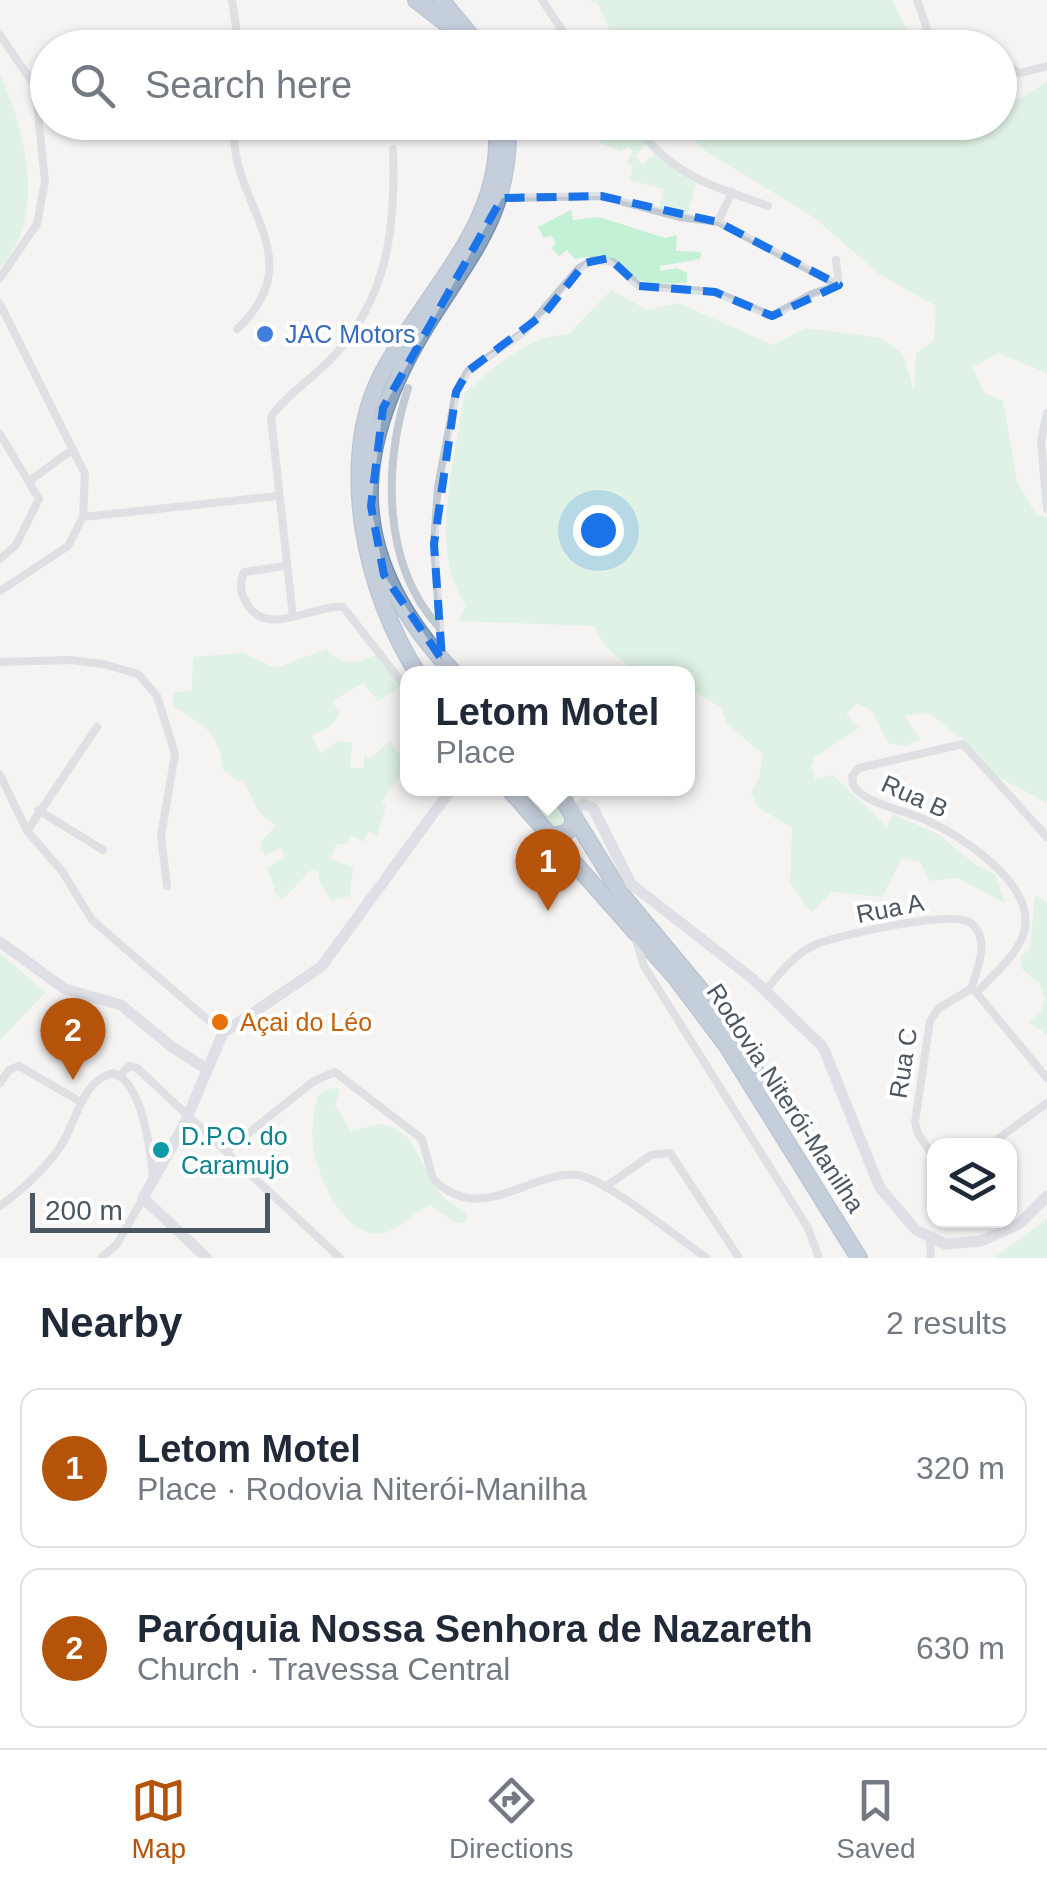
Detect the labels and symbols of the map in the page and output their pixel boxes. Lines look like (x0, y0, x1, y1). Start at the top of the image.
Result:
place label: JAC Motors (285, 320, 416, 348)
marker: JAC Motors (254, 323, 276, 345)
your location (573, 505, 624, 556)
street label: Rua B (878, 769, 952, 823)
pin: 1 (516, 828, 580, 911)
street label: Rua A (854, 888, 926, 928)
street label: Rodovia Niterói-Manilha (702, 978, 870, 1218)
pin: 2 (40, 998, 106, 1080)
place label: Açai do Léo (240, 1008, 372, 1036)
marker: Açai do Léo (209, 1011, 231, 1033)
street label: Rua C (884, 1026, 922, 1100)
place label: D.P.O. do Caramujo (181, 1122, 289, 1179)
marker: D.P.O. do Caramujo (150, 1139, 172, 1161)
scale bar (30, 1188, 270, 1232)

